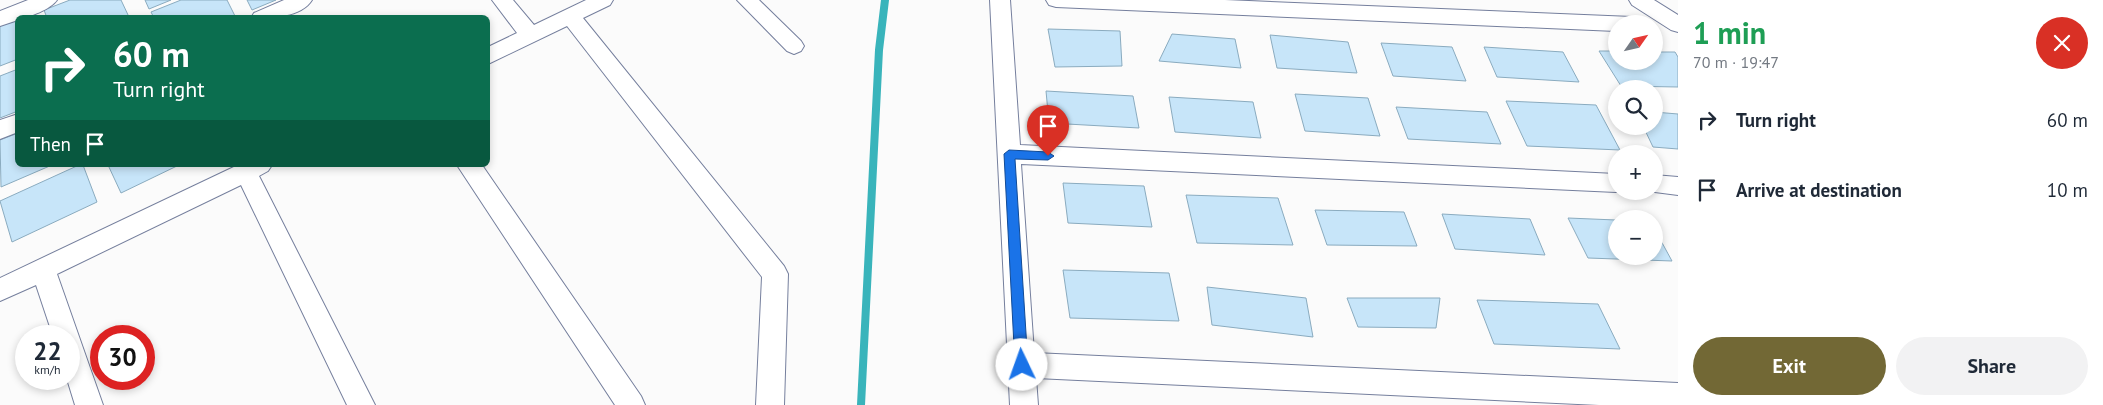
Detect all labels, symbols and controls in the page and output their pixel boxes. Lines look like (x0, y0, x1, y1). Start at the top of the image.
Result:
text: 1 min (1693, 13, 1766, 52)
north arrow (1608, 15, 1662, 70)
map controls (1608, 15, 1663, 265)
button: close (2036, 17, 2088, 69)
text: 60 m (113, 31, 190, 77)
icon: right (30, 35, 95, 100)
text: 70 m · 19:47 (1693, 52, 1779, 72)
text: Turn right (113, 75, 205, 103)
button: search (1608, 80, 1663, 135)
pin (1027, 105, 1069, 156)
icon: right (1693, 106, 1721, 134)
text: Turn right (1736, 108, 1816, 132)
text: 60 m (2047, 108, 2088, 132)
icon: arrive (1034, 112, 1062, 140)
icon: arrive (81, 130, 109, 158)
text: Then (30, 132, 71, 156)
button: + (1608, 145, 1663, 200)
icon: arrive (1693, 176, 1721, 204)
text: Arrive at destination (1736, 178, 1902, 202)
text: 10 m (2047, 178, 2088, 202)
button: − (1608, 210, 1663, 265)
speed limit sign: 30 (90, 325, 155, 390)
text: 22 (33, 335, 62, 367)
button: Exit (1693, 337, 1886, 395)
button: Share (1896, 337, 2088, 395)
position arrow (995, 338, 1047, 390)
text: km/h (34, 362, 61, 377)

